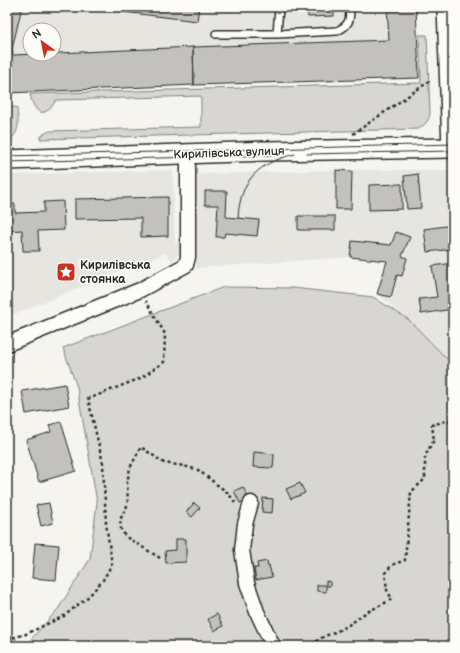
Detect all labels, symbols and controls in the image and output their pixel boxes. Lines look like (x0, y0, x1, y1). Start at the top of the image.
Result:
north arrow (22, 22, 62, 62)
text: N (30, 26, 44, 42)
street label: Кирилівська вулиця (173, 144, 285, 162)
place label: Кирилівська стоянка (80, 258, 151, 287)
place icon: Кирилівська стоянка (55, 261, 77, 283)

